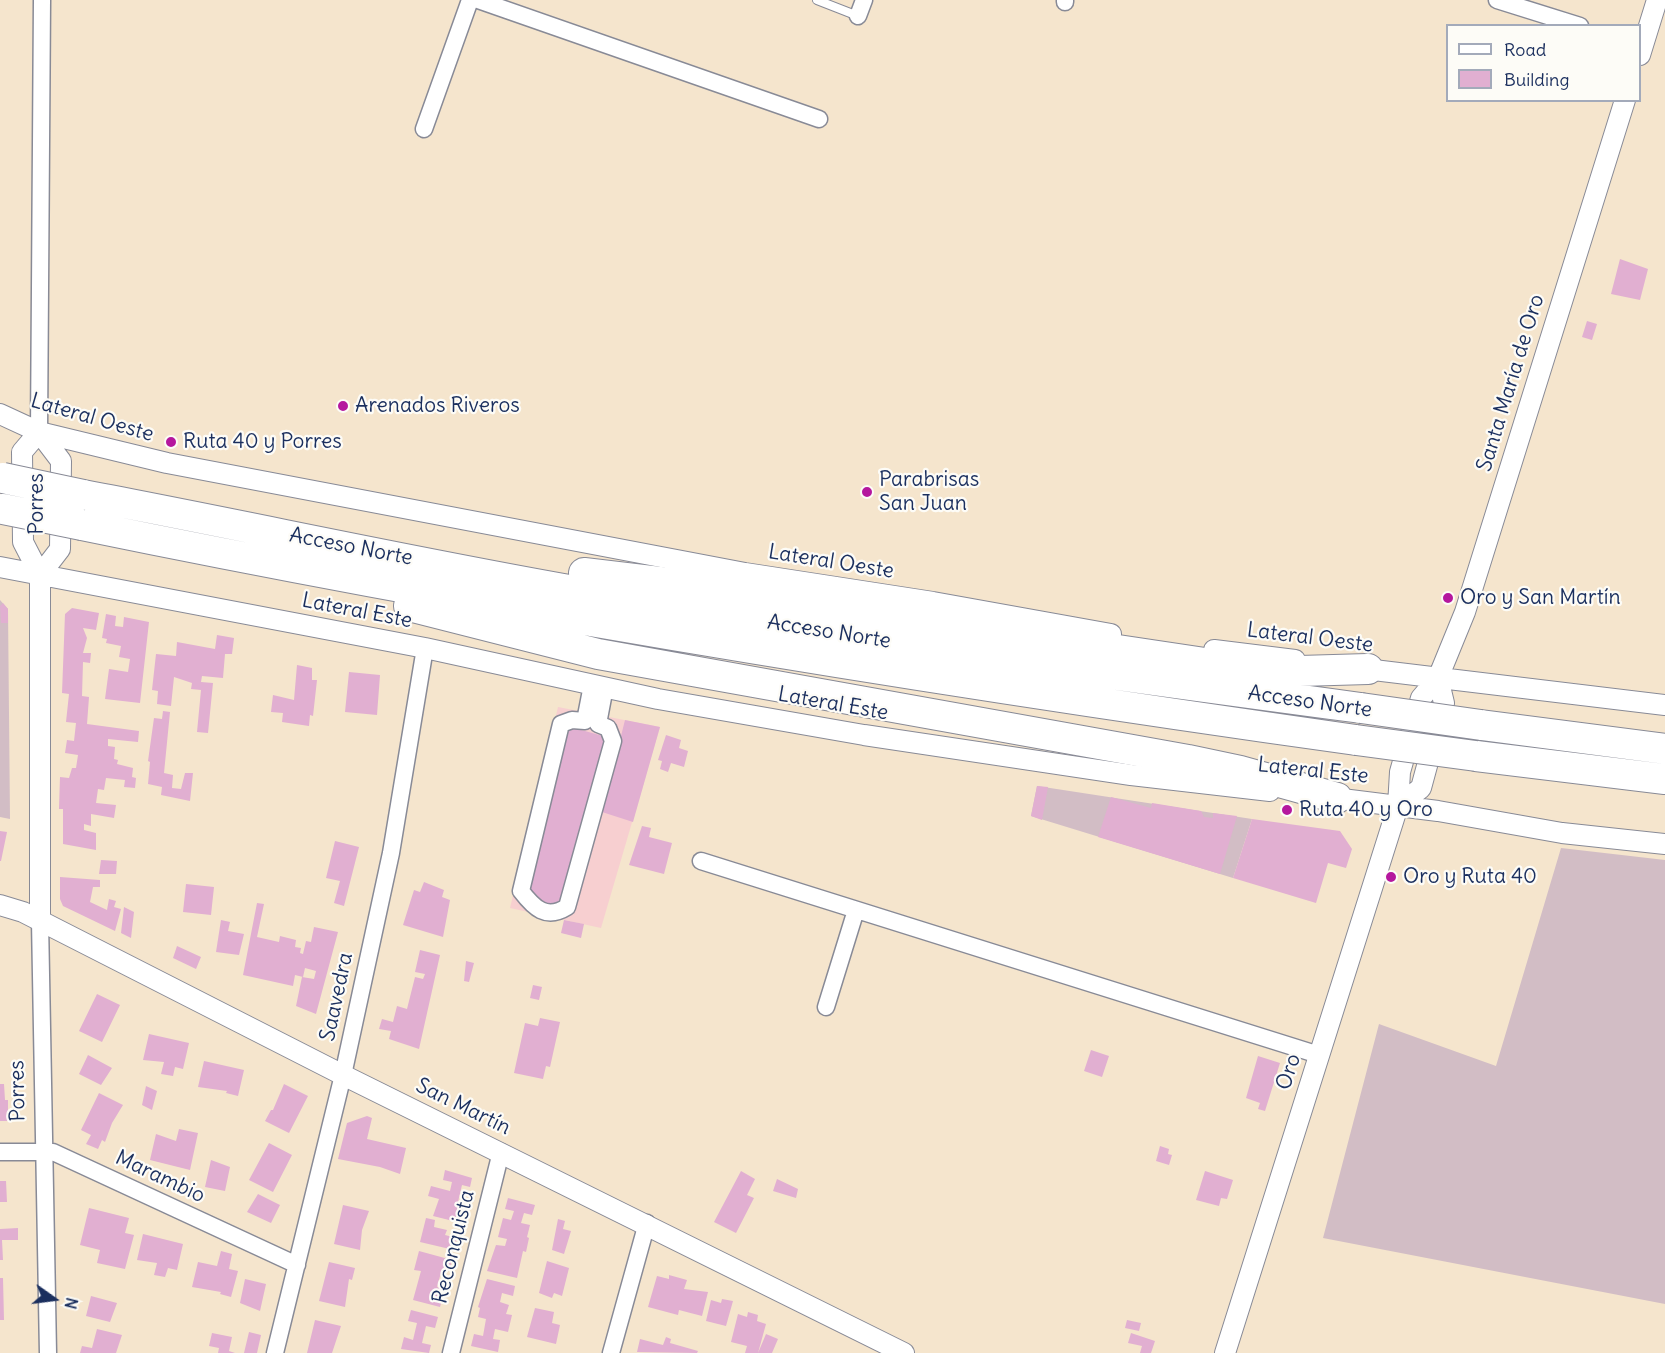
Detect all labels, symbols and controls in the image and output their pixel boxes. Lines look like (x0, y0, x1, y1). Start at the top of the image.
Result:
legend (1446, 24, 1641, 102)
text: Road (1504, 38, 1546, 61)
text: Building (1504, 68, 1569, 91)
street label: Santa María de Oro (1472, 291, 1550, 475)
street label: Lateral Oeste (28, 388, 156, 448)
place label: Arenados Riveros (355, 393, 520, 419)
marker: Arenados Riveros (336, 399, 350, 413)
place label: Ruta 40 y Porres (183, 429, 342, 455)
marker: Ruta 40 y Porres (164, 435, 178, 449)
place label: Parabrisas San Juan (879, 467, 979, 517)
street label: Porres (24, 473, 50, 535)
marker: Parabrisas San Juan (860, 485, 874, 499)
street label: Acceso Norte (287, 523, 415, 571)
street label: Lateral Oeste (766, 540, 896, 584)
place label: Oro y San Martín (1460, 585, 1621, 611)
street label: Lateral Este (300, 588, 414, 634)
marker: Oro y San Martín (1441, 591, 1455, 605)
street label: Acceso Norte (765, 610, 893, 654)
street label: Lateral Oeste (1246, 618, 1374, 658)
street label: Acceso Norte (1246, 681, 1374, 723)
street label: Lateral Este (776, 682, 890, 726)
street label: Lateral Este (1256, 753, 1370, 789)
place label: Ruta 40 y Oro (1299, 797, 1433, 823)
marker: Ruta 40 y Oro (1280, 803, 1294, 817)
place label: Oro y Ruta 40 (1403, 864, 1537, 890)
marker: Oro y Ruta 40 (1384, 870, 1398, 884)
street label: Saavedra (315, 950, 359, 1044)
street label: Oro (1271, 1051, 1307, 1093)
street label: Porres (5, 1060, 31, 1122)
street label: San Martín (412, 1073, 514, 1141)
street label: Marambio (111, 1145, 209, 1209)
street label: Reconquista (428, 1188, 480, 1306)
north arrow (24, 1269, 84, 1329)
text: N (60, 1296, 83, 1311)

